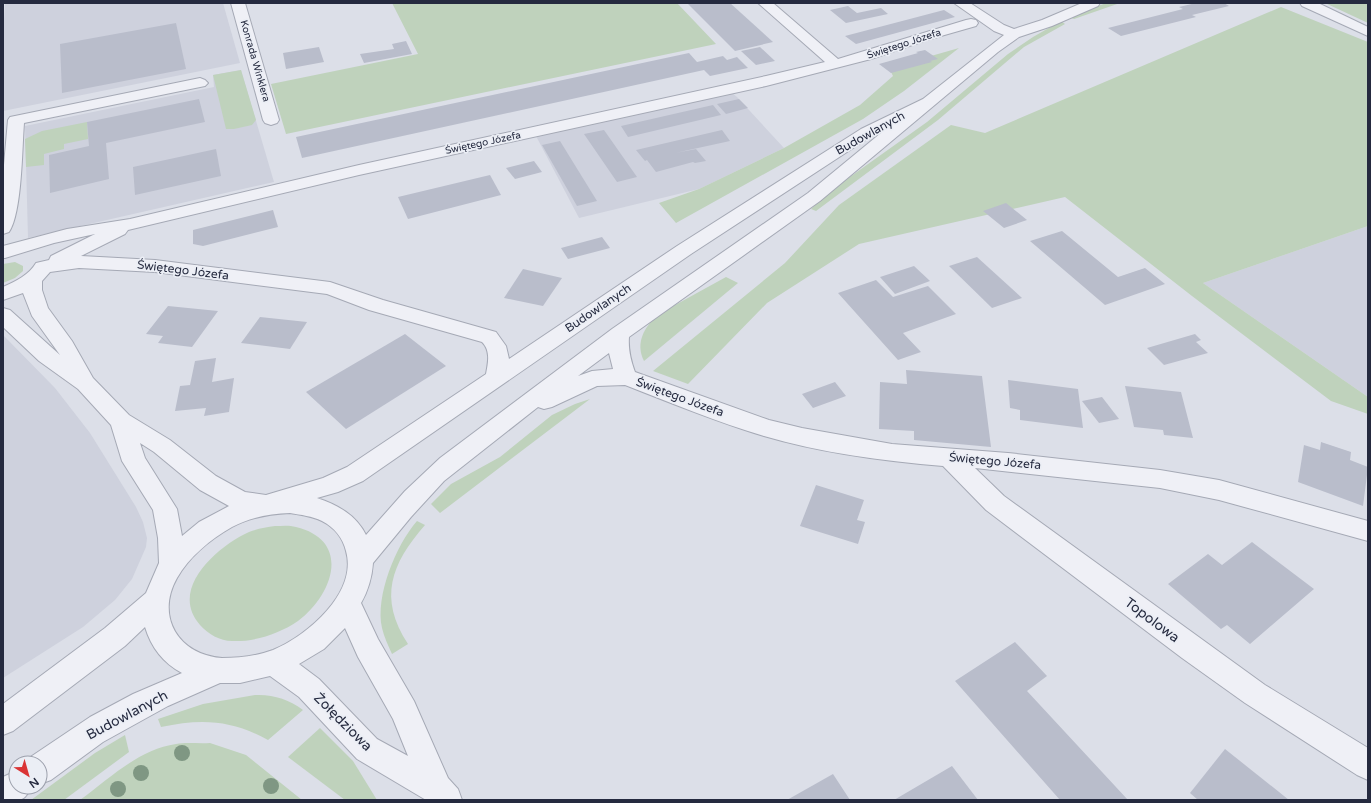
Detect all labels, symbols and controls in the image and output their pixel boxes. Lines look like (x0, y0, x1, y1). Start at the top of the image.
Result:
street label: Konrada Winklera (238, 19, 272, 103)
street label: Świętego Józefa (866, 26, 942, 62)
street label: Budowlanych (833, 108, 907, 158)
street label: Świętego Józefa (444, 129, 522, 157)
street label: Świętego Józefa (136, 257, 230, 283)
street label: Budowlanych (562, 281, 634, 335)
street label: Świętego Józefa (634, 375, 726, 419)
street label: Świętego Józefa (948, 450, 1042, 472)
street label: Topolowa (1121, 594, 1183, 646)
street label: Budowlanych (83, 686, 171, 744)
street label: Żołędziowa (310, 689, 376, 755)
north arrow (8, 755, 48, 795)
text: N (26, 775, 41, 790)

